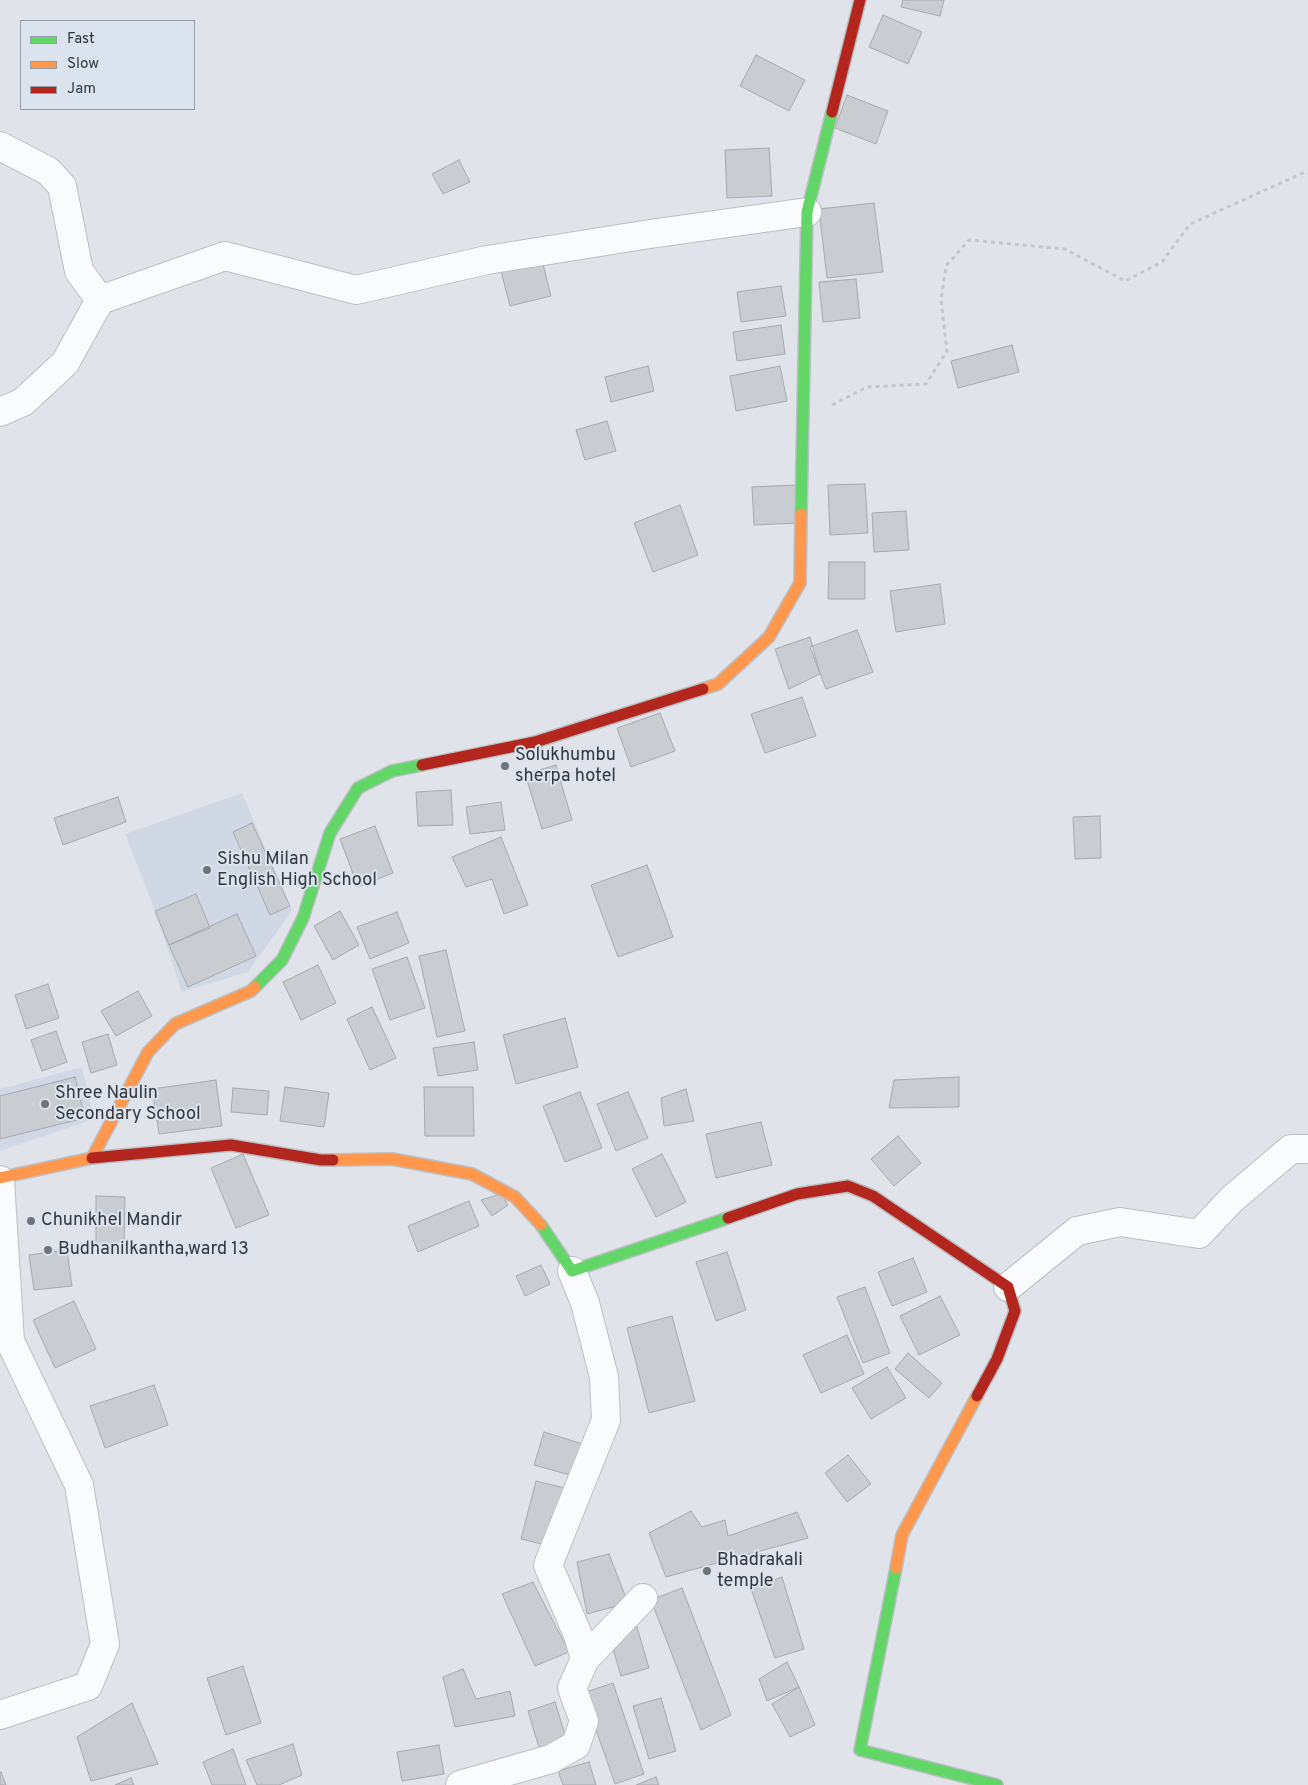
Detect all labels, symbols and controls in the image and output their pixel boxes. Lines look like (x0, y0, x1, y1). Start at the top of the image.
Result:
legend (20, 20, 195, 110)
text: Fast (67, 30, 95, 49)
text: Slow (67, 55, 99, 74)
text: Jam (67, 80, 96, 99)
place label: Solukhumbu sherpa hotel (515, 745, 616, 788)
marker: Solukhumbu sherpa hotel (499, 760, 511, 772)
place label: Sishu Milan English High School (217, 849, 377, 892)
marker: Sishu Milan English High School (201, 864, 213, 876)
place label: Shree Naulin Secondary School (55, 1083, 201, 1126)
marker: Shree Naulin Secondary School (39, 1098, 51, 1110)
place label: Chunikhel Mandir (41, 1210, 182, 1232)
marker: Chunikhel Mandir (25, 1215, 37, 1227)
place label: Budhanilkantha,ward 13 (58, 1239, 249, 1261)
marker: Budhanilkantha,ward 13 (42, 1244, 54, 1256)
place label: Bhadrakali temple (717, 1550, 803, 1592)
marker: Bhadrakali temple (701, 1565, 713, 1577)

